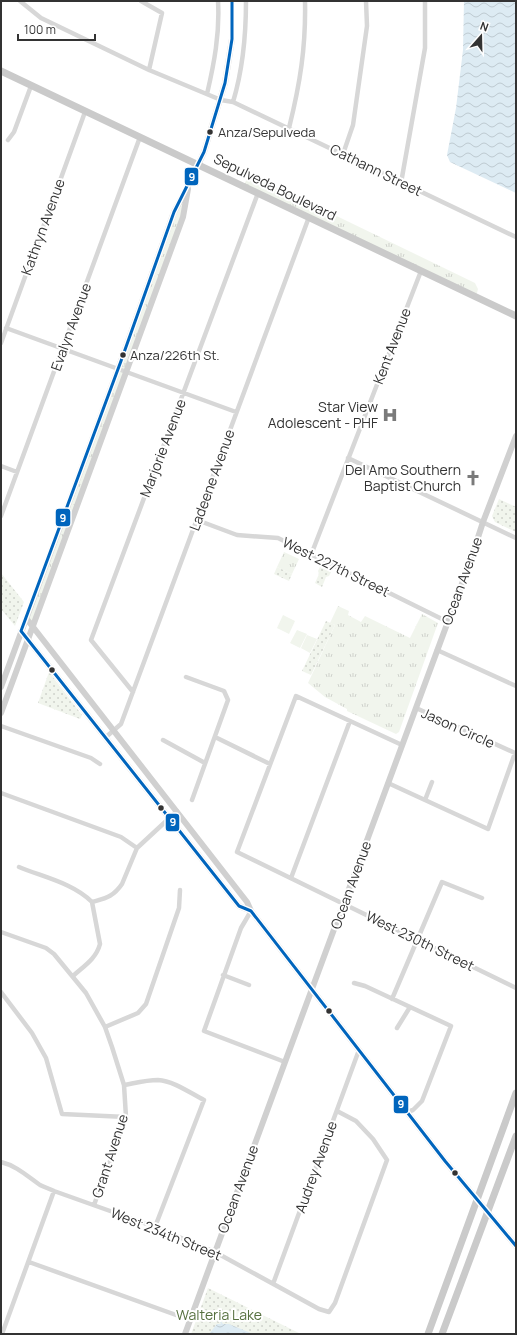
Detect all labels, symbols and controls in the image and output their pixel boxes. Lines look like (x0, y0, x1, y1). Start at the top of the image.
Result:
scale bar (18, 16, 95, 42)
north arrow (461, 16, 501, 56)
text: N (478, 18, 491, 35)
text: 100 m (24, 21, 56, 38)
place label: Anza/Sepulveda (218, 123, 315, 141)
marker: Anza/Sepulveda (205, 127, 215, 137)
street label: Cathann Street (327, 139, 426, 200)
street label: Sepulveda Boulevard (211, 149, 340, 225)
line badge: 9 (184, 167, 199, 186)
text: 9 (189, 169, 196, 184)
street label: Kathryn Avenue (16, 176, 69, 278)
street label: Evalyn Avenue (46, 280, 95, 373)
street label: Kent Avenue (368, 305, 415, 387)
place label: Anza/226th St. (130, 346, 220, 364)
marker: Anza/226th St. (118, 350, 128, 360)
street label: Marjorie Avenue (135, 396, 190, 500)
place label: Star View Adolescent - PHF (268, 397, 378, 432)
hospital icon: Star View Adolescent - PHF (381, 406, 399, 424)
street label: Ladeene Avenue (184, 427, 239, 533)
place label: Del Amo Southern Baptist Church (345, 460, 461, 495)
church icon: Del Amo Southern Baptist Church (464, 469, 482, 487)
line badge: 9 (55, 508, 71, 527)
text: 9 (60, 510, 67, 525)
street label: West 227th Street (279, 532, 393, 601)
street label: Ocean Avenue (437, 534, 486, 628)
unlabelled marker (47, 665, 57, 675)
street label: Jason Circle (419, 703, 498, 752)
unlabelled marker (156, 803, 166, 813)
line badge: 9 (165, 813, 180, 832)
text: 9 (170, 814, 177, 829)
street label: Ocean Avenue (326, 838, 375, 932)
street label: West 230th Street (363, 906, 478, 975)
unlabelled marker (324, 1006, 334, 1016)
line badge: 9 (393, 1095, 409, 1114)
text: 9 (398, 1096, 405, 1111)
street label: Grant Avenue (87, 1112, 132, 1200)
street label: Audrey Avenue (290, 1118, 341, 1215)
street label: Ocean Avenue (213, 1142, 262, 1236)
unlabelled marker (450, 1168, 460, 1178)
street label: West 234th Street (108, 1203, 225, 1265)
park label: Walteria Lake (176, 1305, 262, 1324)

